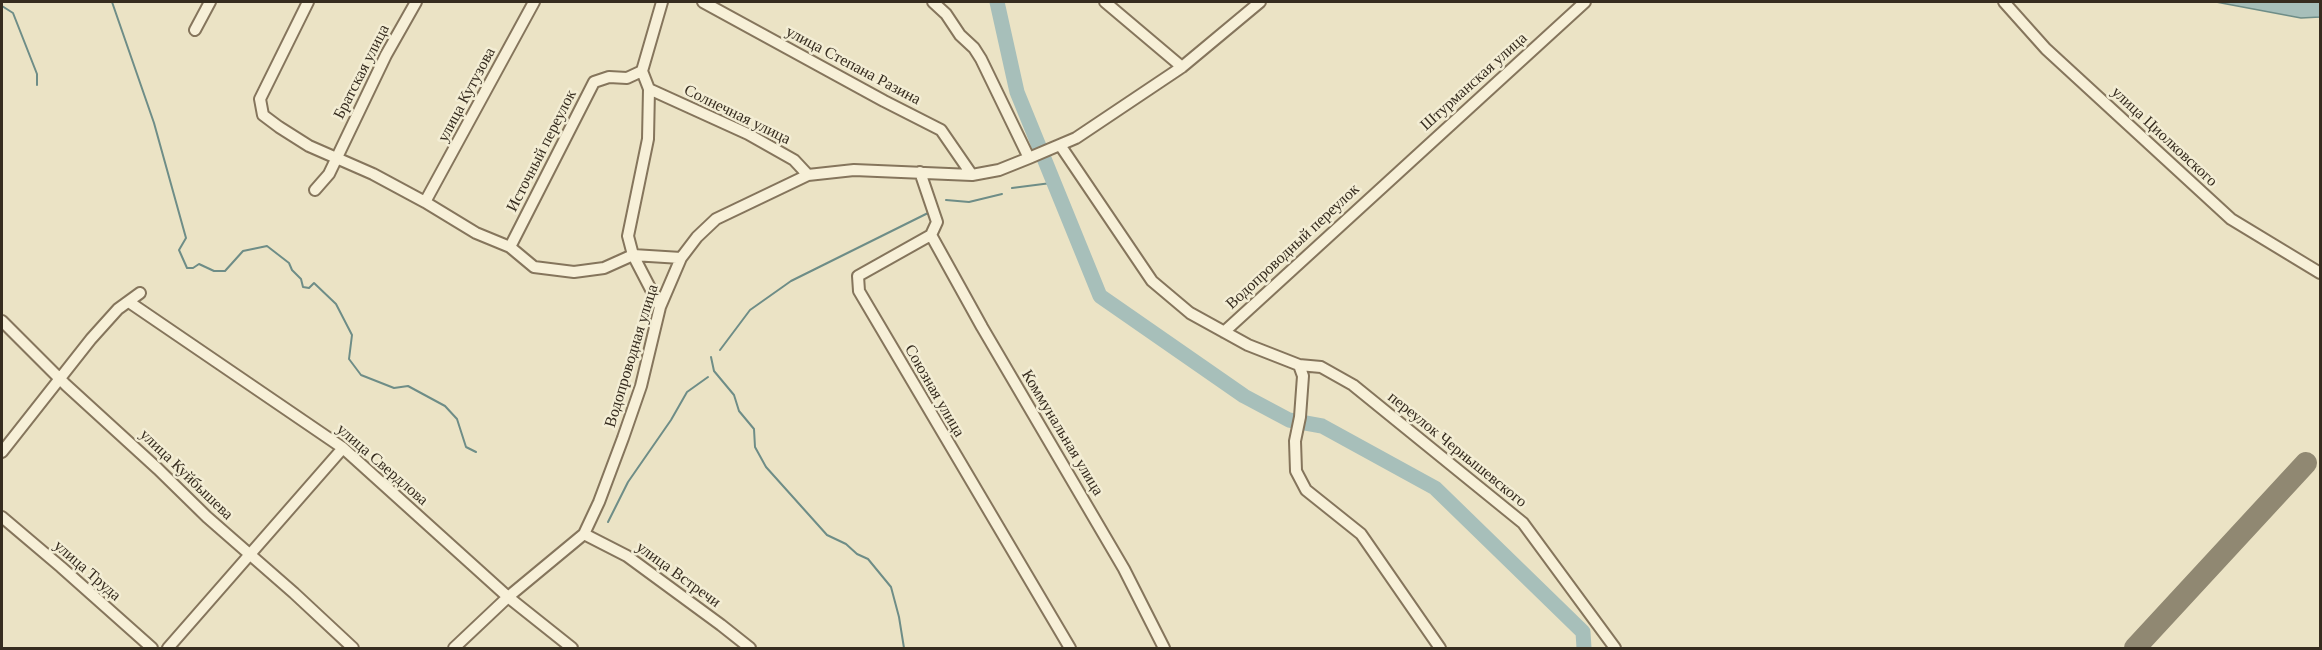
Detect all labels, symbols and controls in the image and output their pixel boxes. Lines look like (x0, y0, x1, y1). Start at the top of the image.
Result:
street label: Братская улица (330, 21, 394, 123)
street label: улица Степана Разина (782, 22, 924, 110)
street label: Штурманская улица (1417, 29, 1531, 135)
street label: улица Кутузова (434, 44, 500, 146)
street label: Солнечная улица (681, 81, 793, 149)
street label: улица Циолковского (2107, 83, 2221, 191)
street label: Источный переулок (503, 87, 581, 215)
street label: Водопроводный переулок (1222, 180, 1364, 314)
street label: Водопроводная улица (601, 282, 663, 430)
street label: Союзная улица (900, 341, 968, 441)
street label: Коммунальная улица (1017, 367, 1107, 499)
street label: переулок Чернышевского (1384, 388, 1530, 512)
street label: улица Свердлова (332, 420, 432, 510)
street label: улица Куйбышева (135, 426, 237, 524)
street label: улица Труда (49, 537, 125, 605)
street label: улица Встречи (632, 538, 724, 612)

